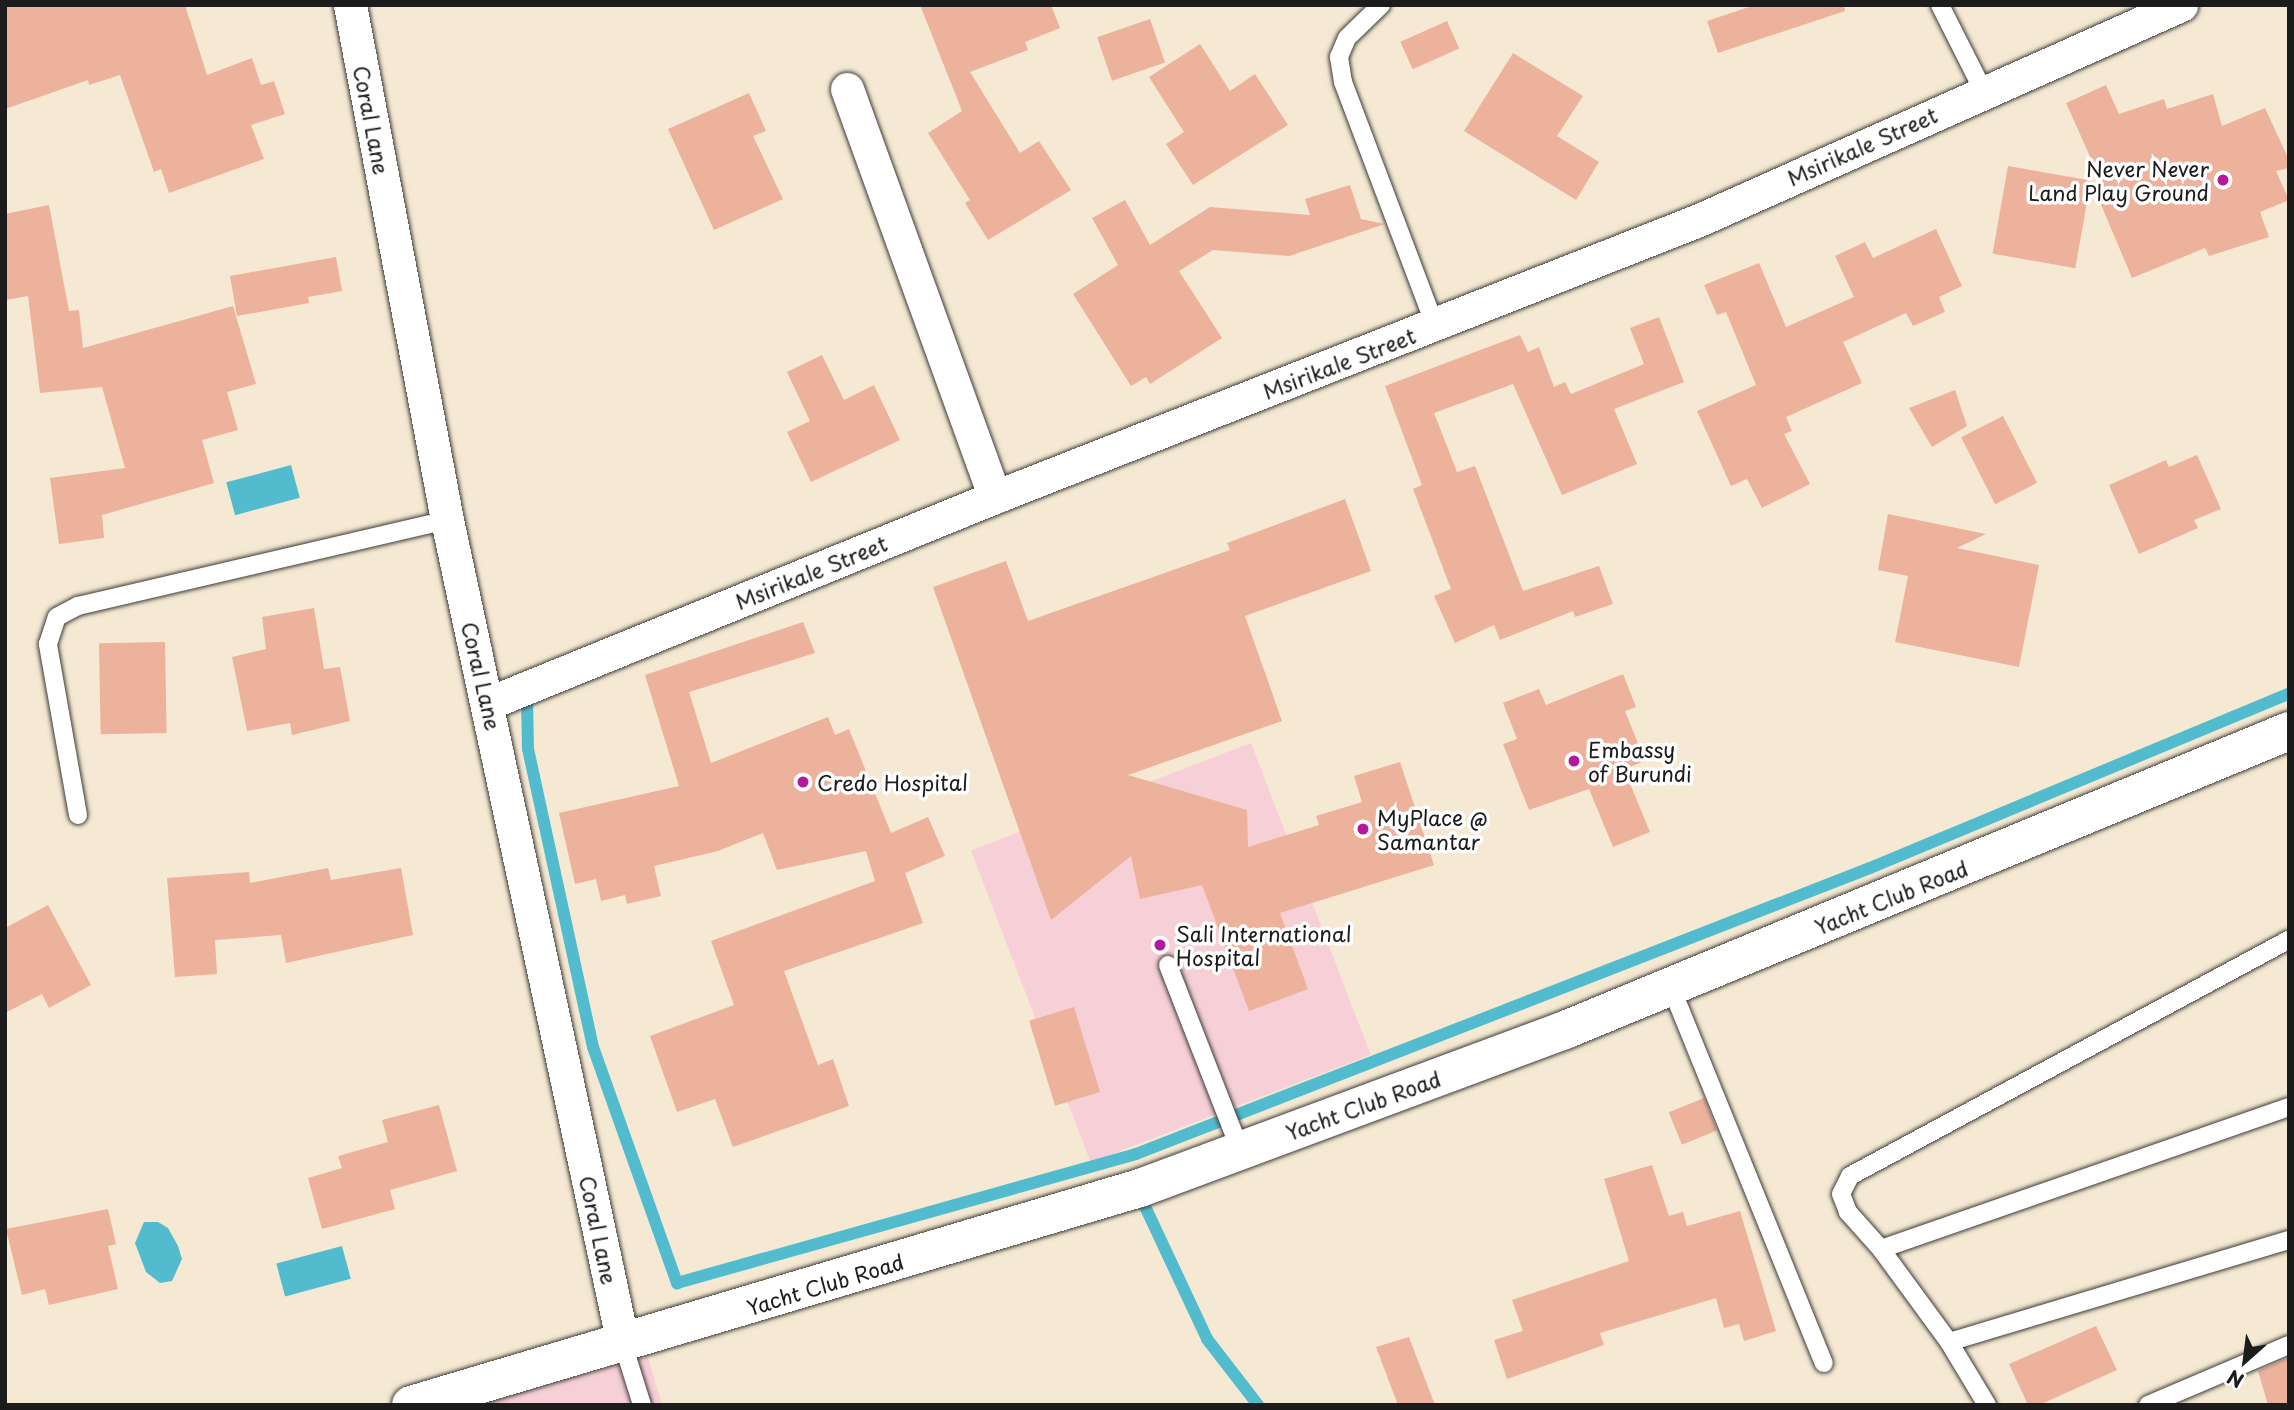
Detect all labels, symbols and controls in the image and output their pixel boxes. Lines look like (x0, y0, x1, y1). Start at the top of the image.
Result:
street label: Coral Lane (349, 63, 395, 177)
street label: Msirikale Street (1783, 101, 1941, 191)
place label: Never Never Land Play Ground (2028, 155, 2209, 205)
marker: Never Never Land Play Ground (2215, 172, 2231, 188)
street label: Msirikale Street (1259, 322, 1419, 404)
street label: Msirikale Street (731, 530, 891, 614)
street label: Coral Lane (457, 619, 507, 733)
place label: Embassy of Burundi (1588, 736, 1693, 786)
marker: Embassy of Burundi (1566, 753, 1582, 769)
place label: Credo Hospital (817, 769, 968, 795)
marker: Credo Hospital (795, 774, 811, 790)
place label: MyPlace @ Samantar (1377, 804, 1488, 854)
marker: MyPlace @ Samantar (1355, 821, 1371, 837)
street label: Yacht Club Road (1810, 855, 1972, 939)
place label: Sali International Hospital (1176, 920, 1355, 970)
marker: Sali International Hospital (1150, 935, 1170, 955)
street label: Yacht Club Road (1281, 1065, 1445, 1145)
street label: Coral Lane (575, 1173, 623, 1287)
street label: Yacht Club Road (743, 1248, 907, 1320)
north arrow (2210, 1326, 2280, 1396)
text: N (2222, 1364, 2248, 1395)

